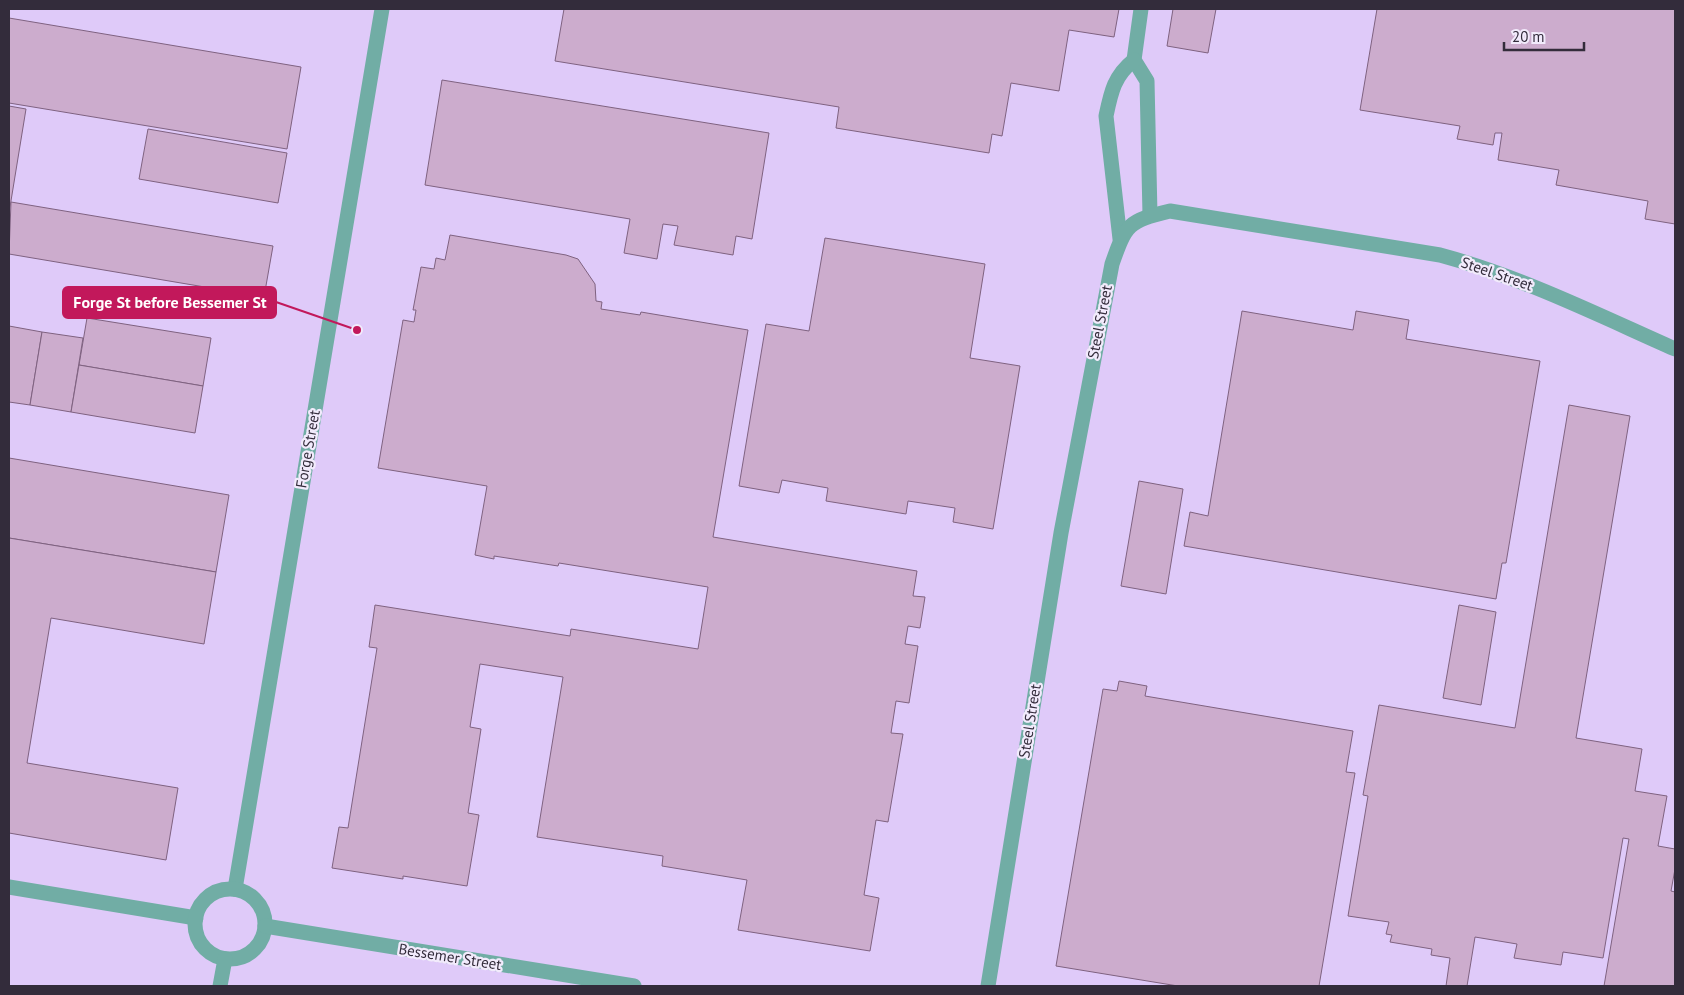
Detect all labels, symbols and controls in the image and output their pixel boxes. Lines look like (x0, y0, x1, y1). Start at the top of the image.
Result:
scale bar (1504, 20, 1584, 52)
text: 20 m (1512, 27, 1545, 46)
street label: Steel Street (1459, 252, 1536, 295)
street label: Steel Street (1083, 283, 1116, 360)
callout: Forge St before Bessemer St (63, 287, 276, 318)
text: Forge St before Bessemer St (73, 292, 267, 312)
street label: Forge Street (291, 408, 324, 489)
street label: Steel Street (1014, 683, 1045, 759)
street label: Bessemer Street (397, 939, 503, 974)

